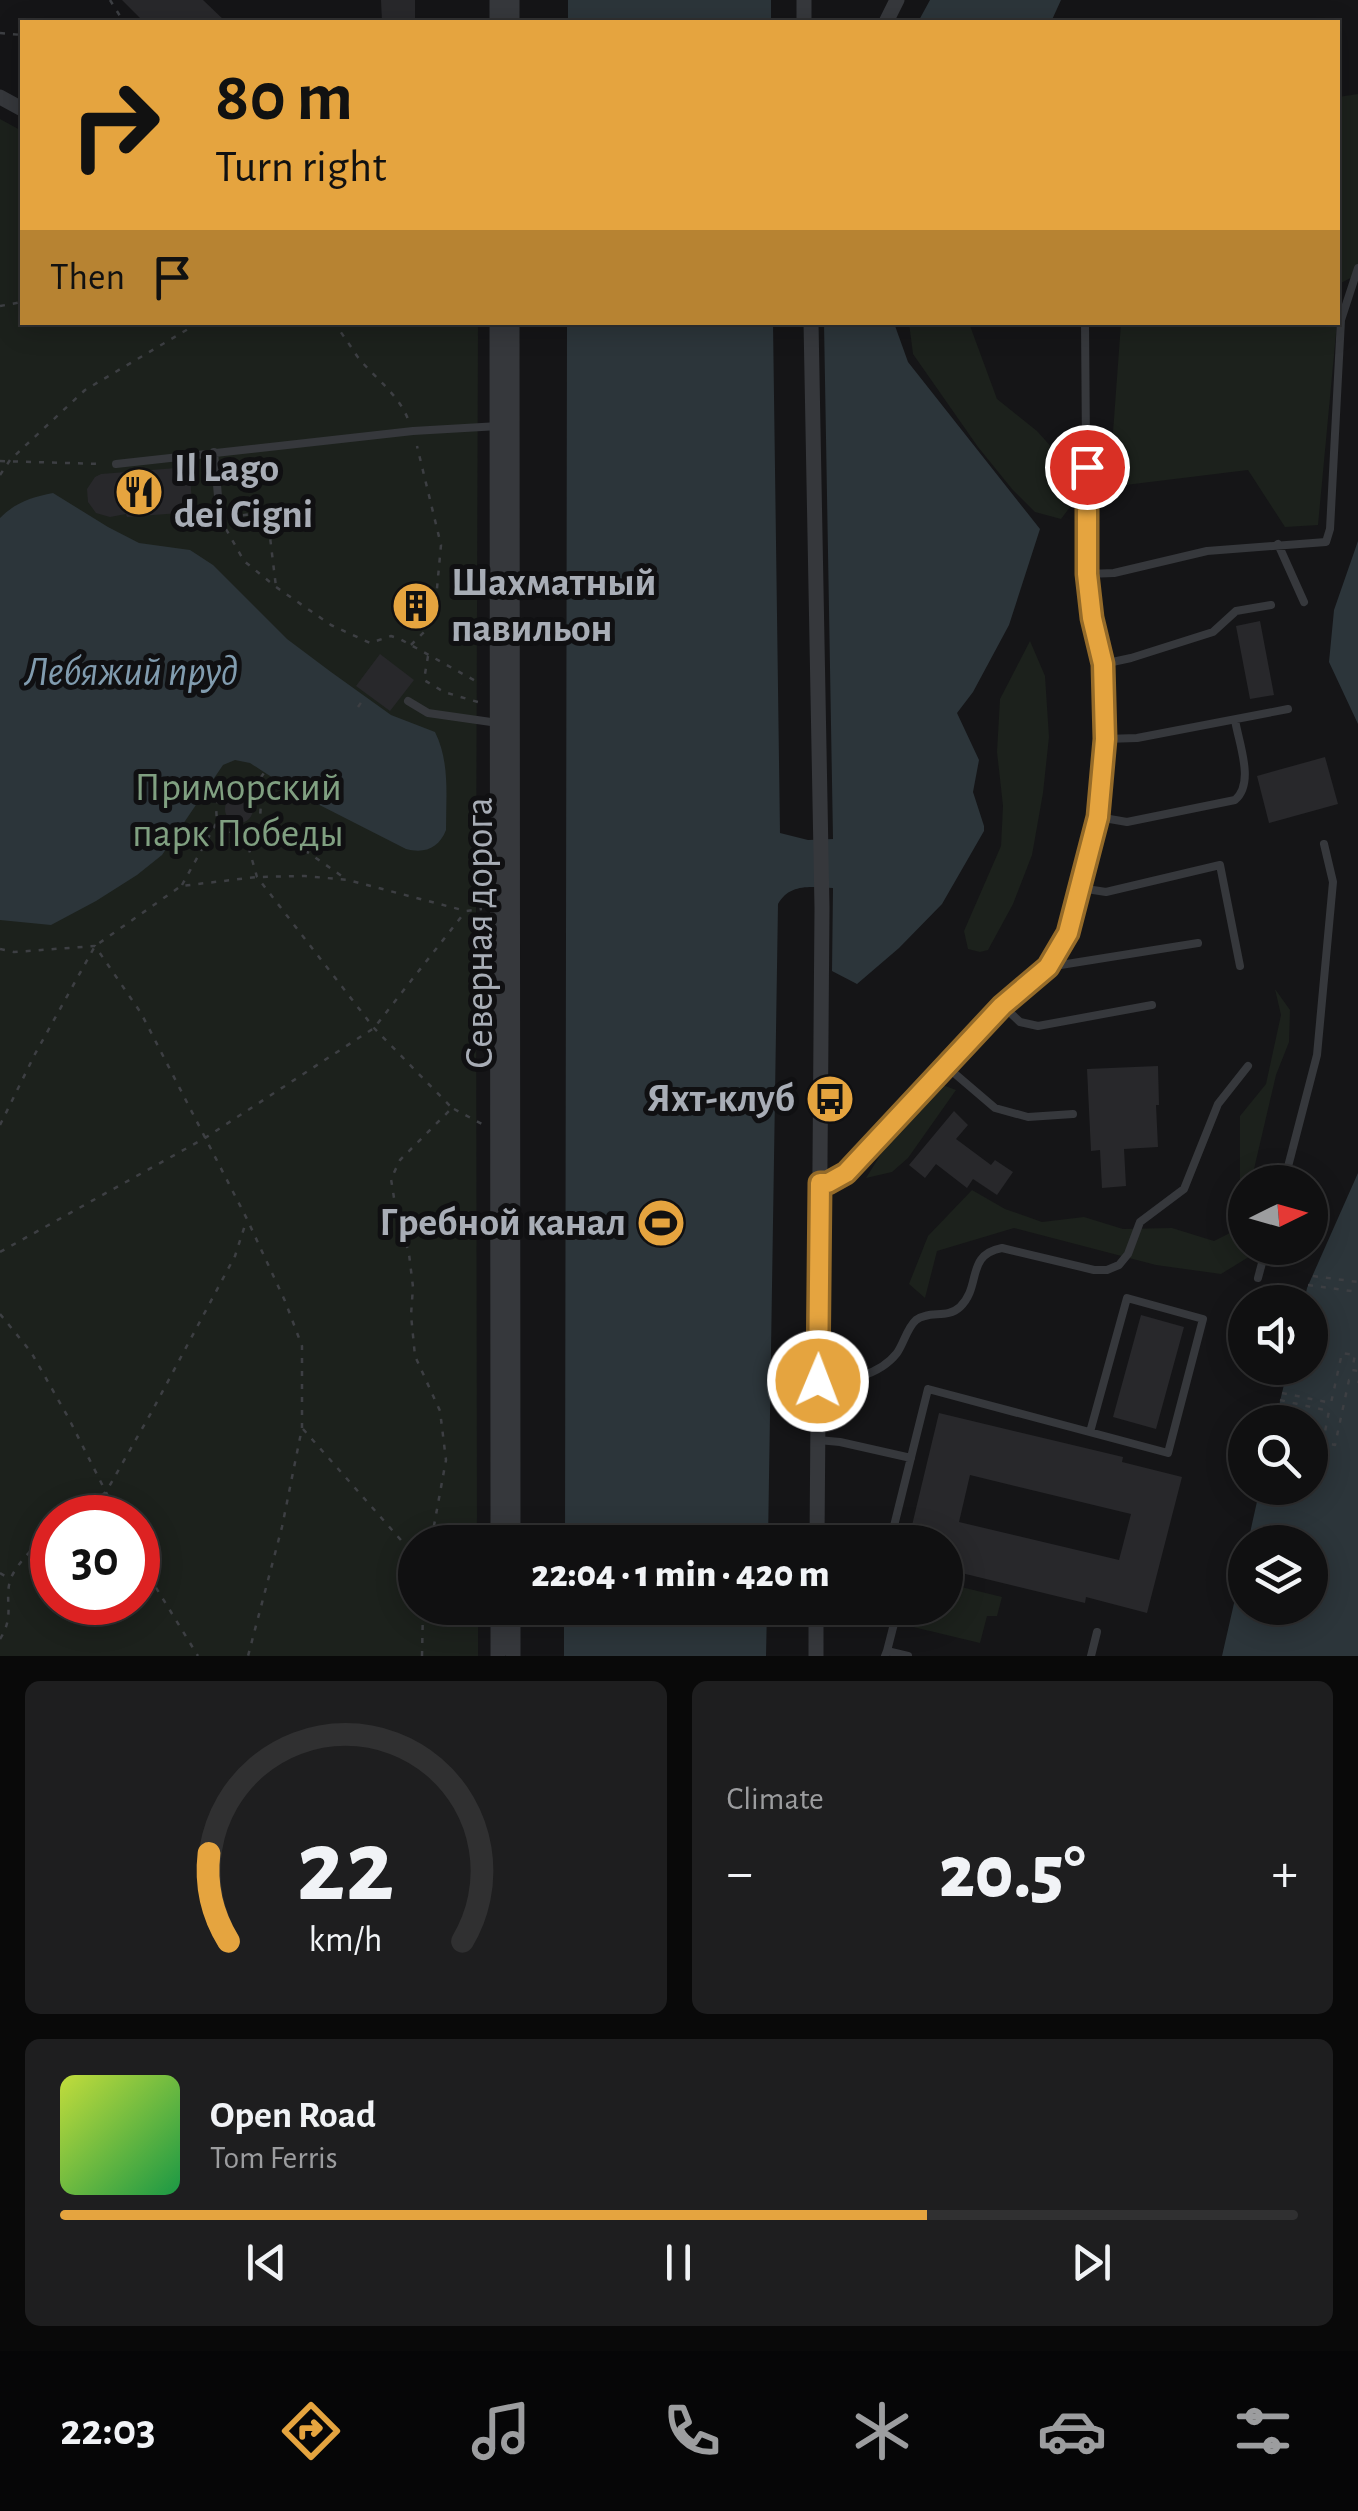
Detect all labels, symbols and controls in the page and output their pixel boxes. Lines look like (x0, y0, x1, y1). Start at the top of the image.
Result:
icon: right (50, 60, 180, 190)
text: 80 m (215, 63, 353, 133)
text: Turn right (215, 145, 387, 190)
icon: arrive (145, 250, 200, 305)
text: Then (50, 259, 125, 297)
pin (1045, 425, 1130, 510)
icon: arrive (1060, 440, 1115, 495)
place label: Il Lago dei Cigni (174, 449, 313, 535)
restaurant icon: Il Lago dei Cigni (113, 466, 165, 518)
place label: Шахматный павильон (451, 563, 656, 649)
building icon: Шахматный павильон (390, 580, 442, 632)
water label: Лебяжий пруд (23, 651, 238, 694)
park label: Приморский парк Победы (132, 768, 344, 854)
street label: Северная дорога (460, 797, 500, 1069)
bus stop icon: Яхт-клуб (804, 1073, 856, 1125)
place label: Яхт-клуб (647, 1079, 795, 1119)
north arrow (1228, 1165, 1328, 1265)
map controls (1228, 1165, 1328, 1625)
sports icon: Гребной канал (635, 1197, 687, 1249)
place label: Гребной канал (379, 1203, 626, 1243)
button: sound (1228, 1285, 1328, 1385)
position arrow (766, 1329, 870, 1433)
button: search (1228, 1405, 1328, 1505)
speed limit sign: 30 (30, 1495, 160, 1625)
button: layers (1228, 1525, 1328, 1625)
text: 22:04 · 1 min · 420 m (531, 1556, 830, 1594)
text: Climate (727, 1783, 824, 1815)
text: 22 (297, 1816, 395, 1920)
text: 20.5° (939, 1836, 1086, 1911)
text: − (727, 1846, 753, 1901)
text: + (1272, 1846, 1298, 1901)
text: km/h (309, 1922, 383, 1958)
text: Open Road (210, 2097, 376, 2135)
text: Tom Ferris (210, 2142, 338, 2174)
icon: previous (239, 2235, 294, 2290)
icon: pause (651, 2235, 706, 2290)
icon: next (1064, 2235, 1119, 2290)
icon: directions (276, 2396, 346, 2466)
icon: music (466, 2396, 536, 2466)
icon: phone (657, 2396, 727, 2466)
icon: climate (847, 2396, 917, 2466)
icon: car (1037, 2396, 1107, 2466)
icon: filters (1228, 2396, 1298, 2466)
text: 22:03 (60, 2408, 156, 2453)

